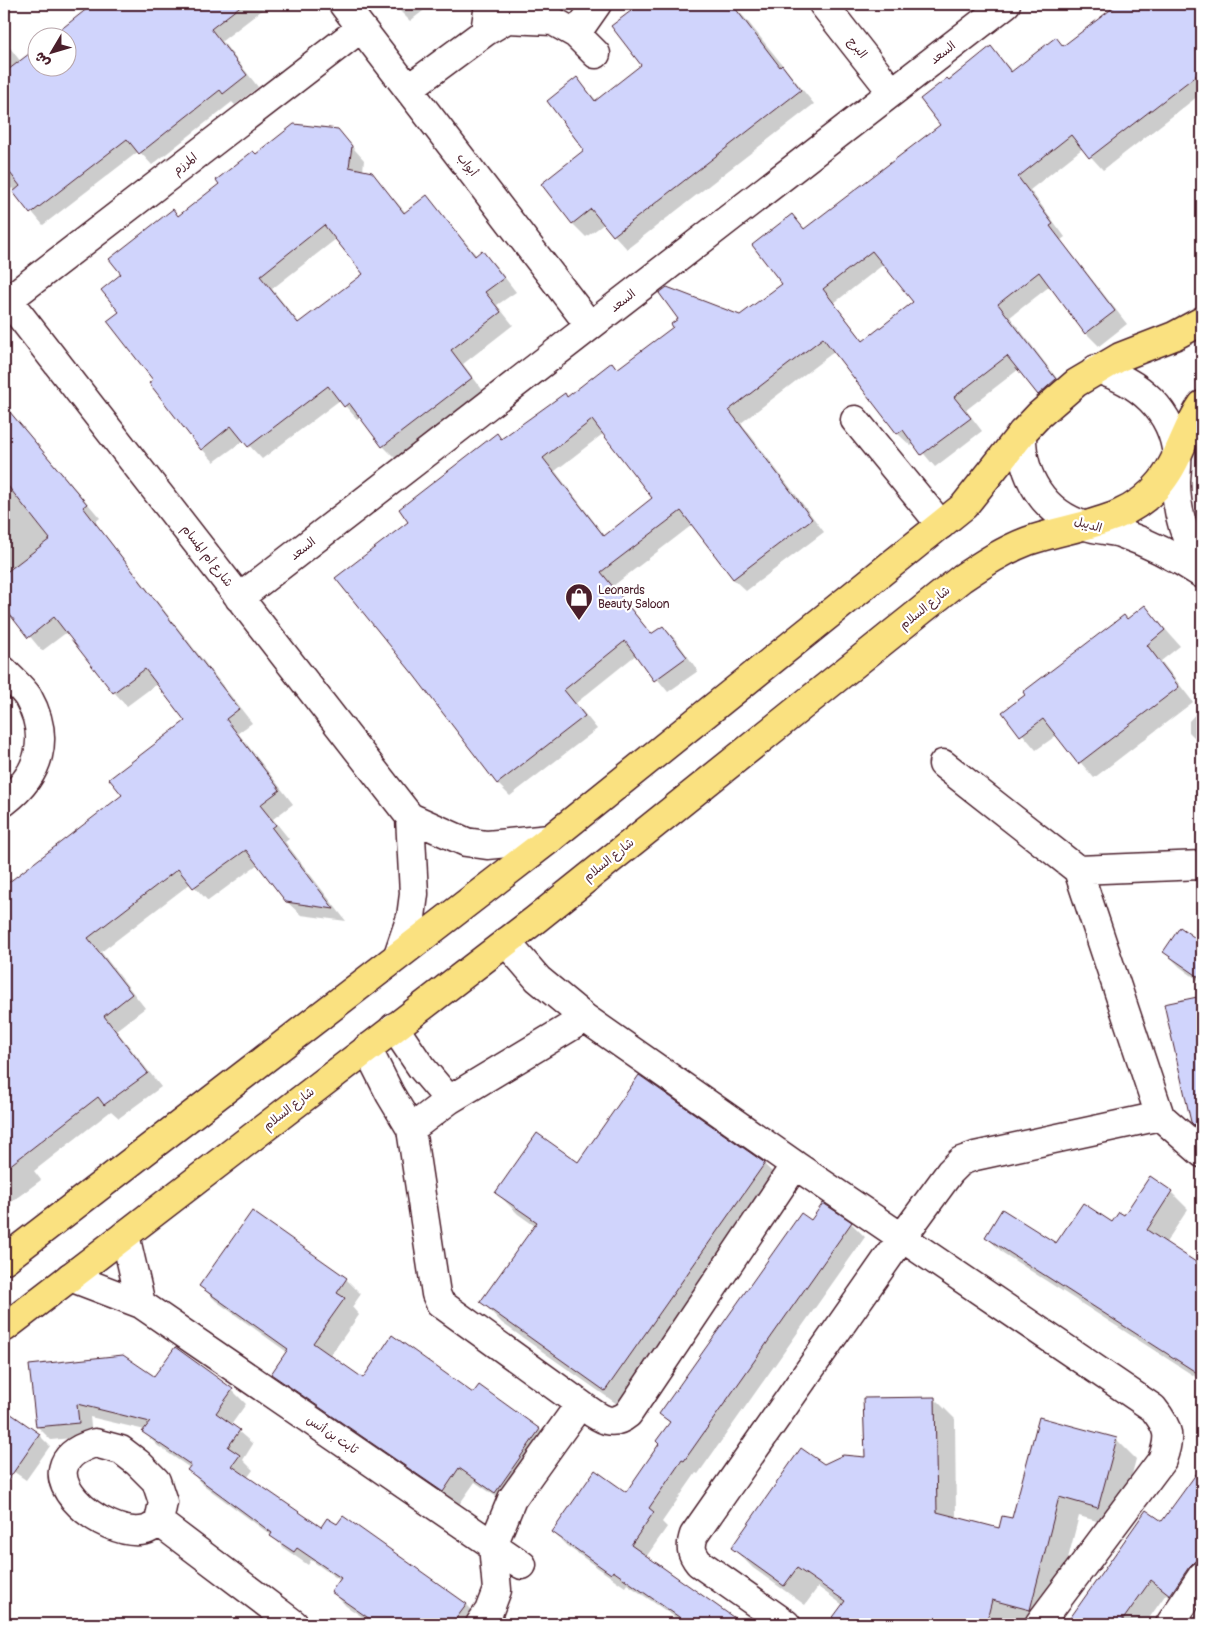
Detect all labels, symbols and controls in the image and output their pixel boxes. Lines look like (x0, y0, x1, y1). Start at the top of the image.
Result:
north arrow (28, 28, 78, 78)
street label: البرج (843, 34, 870, 62)
street label: السعد (927, 38, 959, 68)
text: ش (31, 48, 54, 71)
street label: المرزم (170, 150, 201, 179)
street label: أبواب (453, 150, 481, 180)
street label: السعد (607, 286, 639, 316)
street label: الديبل (1072, 514, 1104, 536)
street label: شارع أم المسام (177, 522, 236, 591)
street label: السعد (287, 534, 319, 564)
shop icon: Leonards Beauty Saloon (564, 582, 594, 621)
place label: Leonards Beauty Saloon (598, 583, 670, 612)
street label: شارع السلام (897, 583, 954, 634)
street label: شارع السلام (581, 835, 638, 886)
street label: شارع السلام (260, 1084, 318, 1134)
street label: ثابت بن أنس (304, 1412, 361, 1458)

